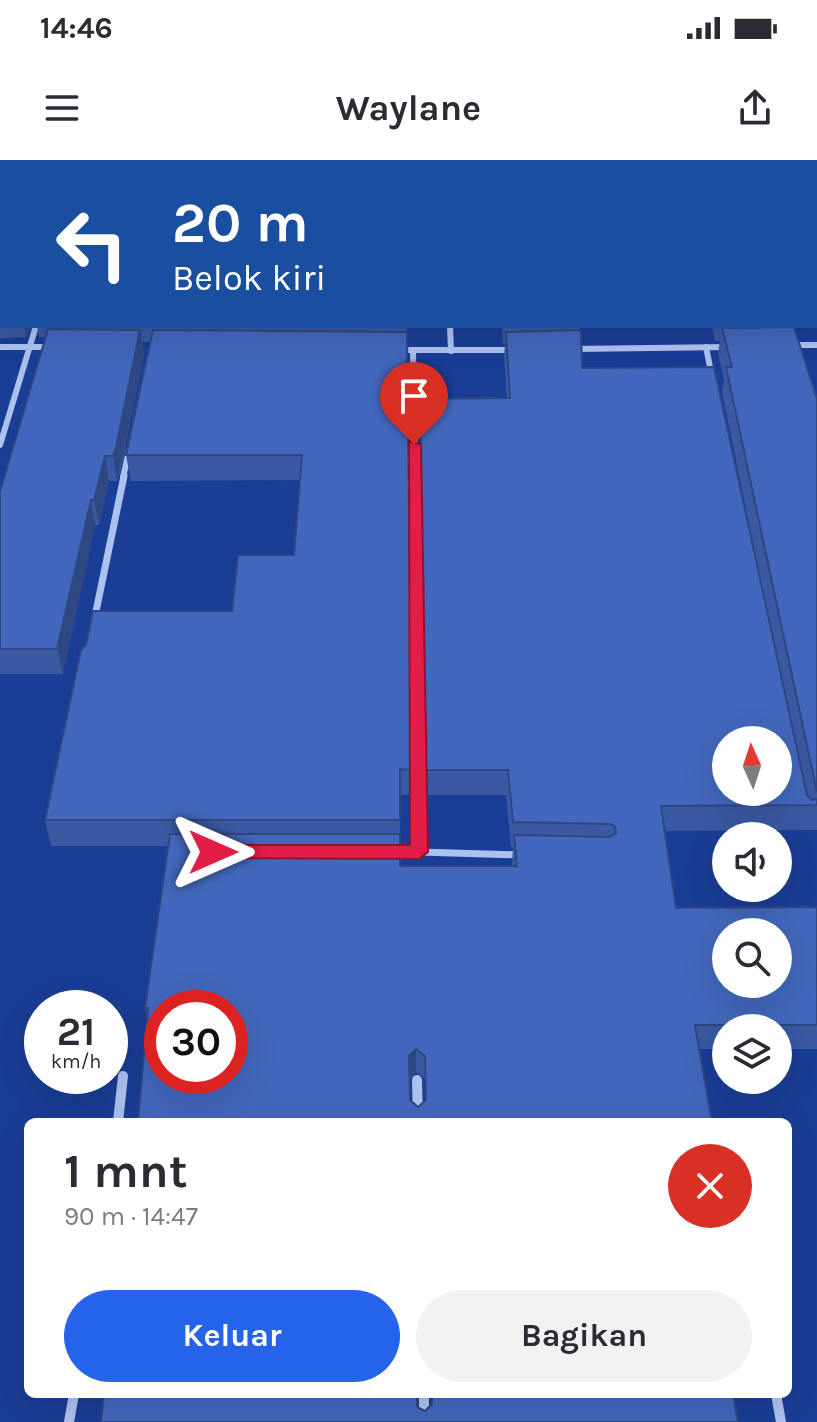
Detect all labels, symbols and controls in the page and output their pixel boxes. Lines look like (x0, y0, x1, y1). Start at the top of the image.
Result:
text: 14:46 (40, 10, 113, 46)
icon: menu (40, 86, 84, 130)
icon: share (733, 86, 777, 130)
text: Waylane (336, 87, 481, 129)
text: 20 m (172, 190, 309, 255)
icon: left (40, 192, 144, 296)
text: Belok kiri (172, 257, 326, 299)
pin (380, 362, 448, 444)
icon: arrive (392, 374, 436, 418)
north arrow (712, 726, 792, 806)
map controls (712, 726, 792, 1094)
position arrow (171, 810, 255, 894)
button: sound (712, 822, 792, 902)
button: search (712, 918, 792, 998)
speed limit sign: 30 (144, 990, 248, 1094)
text: 21 (57, 1008, 95, 1055)
button: layers (712, 1014, 792, 1094)
text: km/h (51, 1050, 101, 1073)
text: 1 mnt (64, 1143, 188, 1199)
button: close (668, 1144, 752, 1228)
text: 90 m · 14:47 (64, 1201, 198, 1232)
button: Keluar (64, 1290, 400, 1382)
button: Bagikan (416, 1290, 752, 1382)

